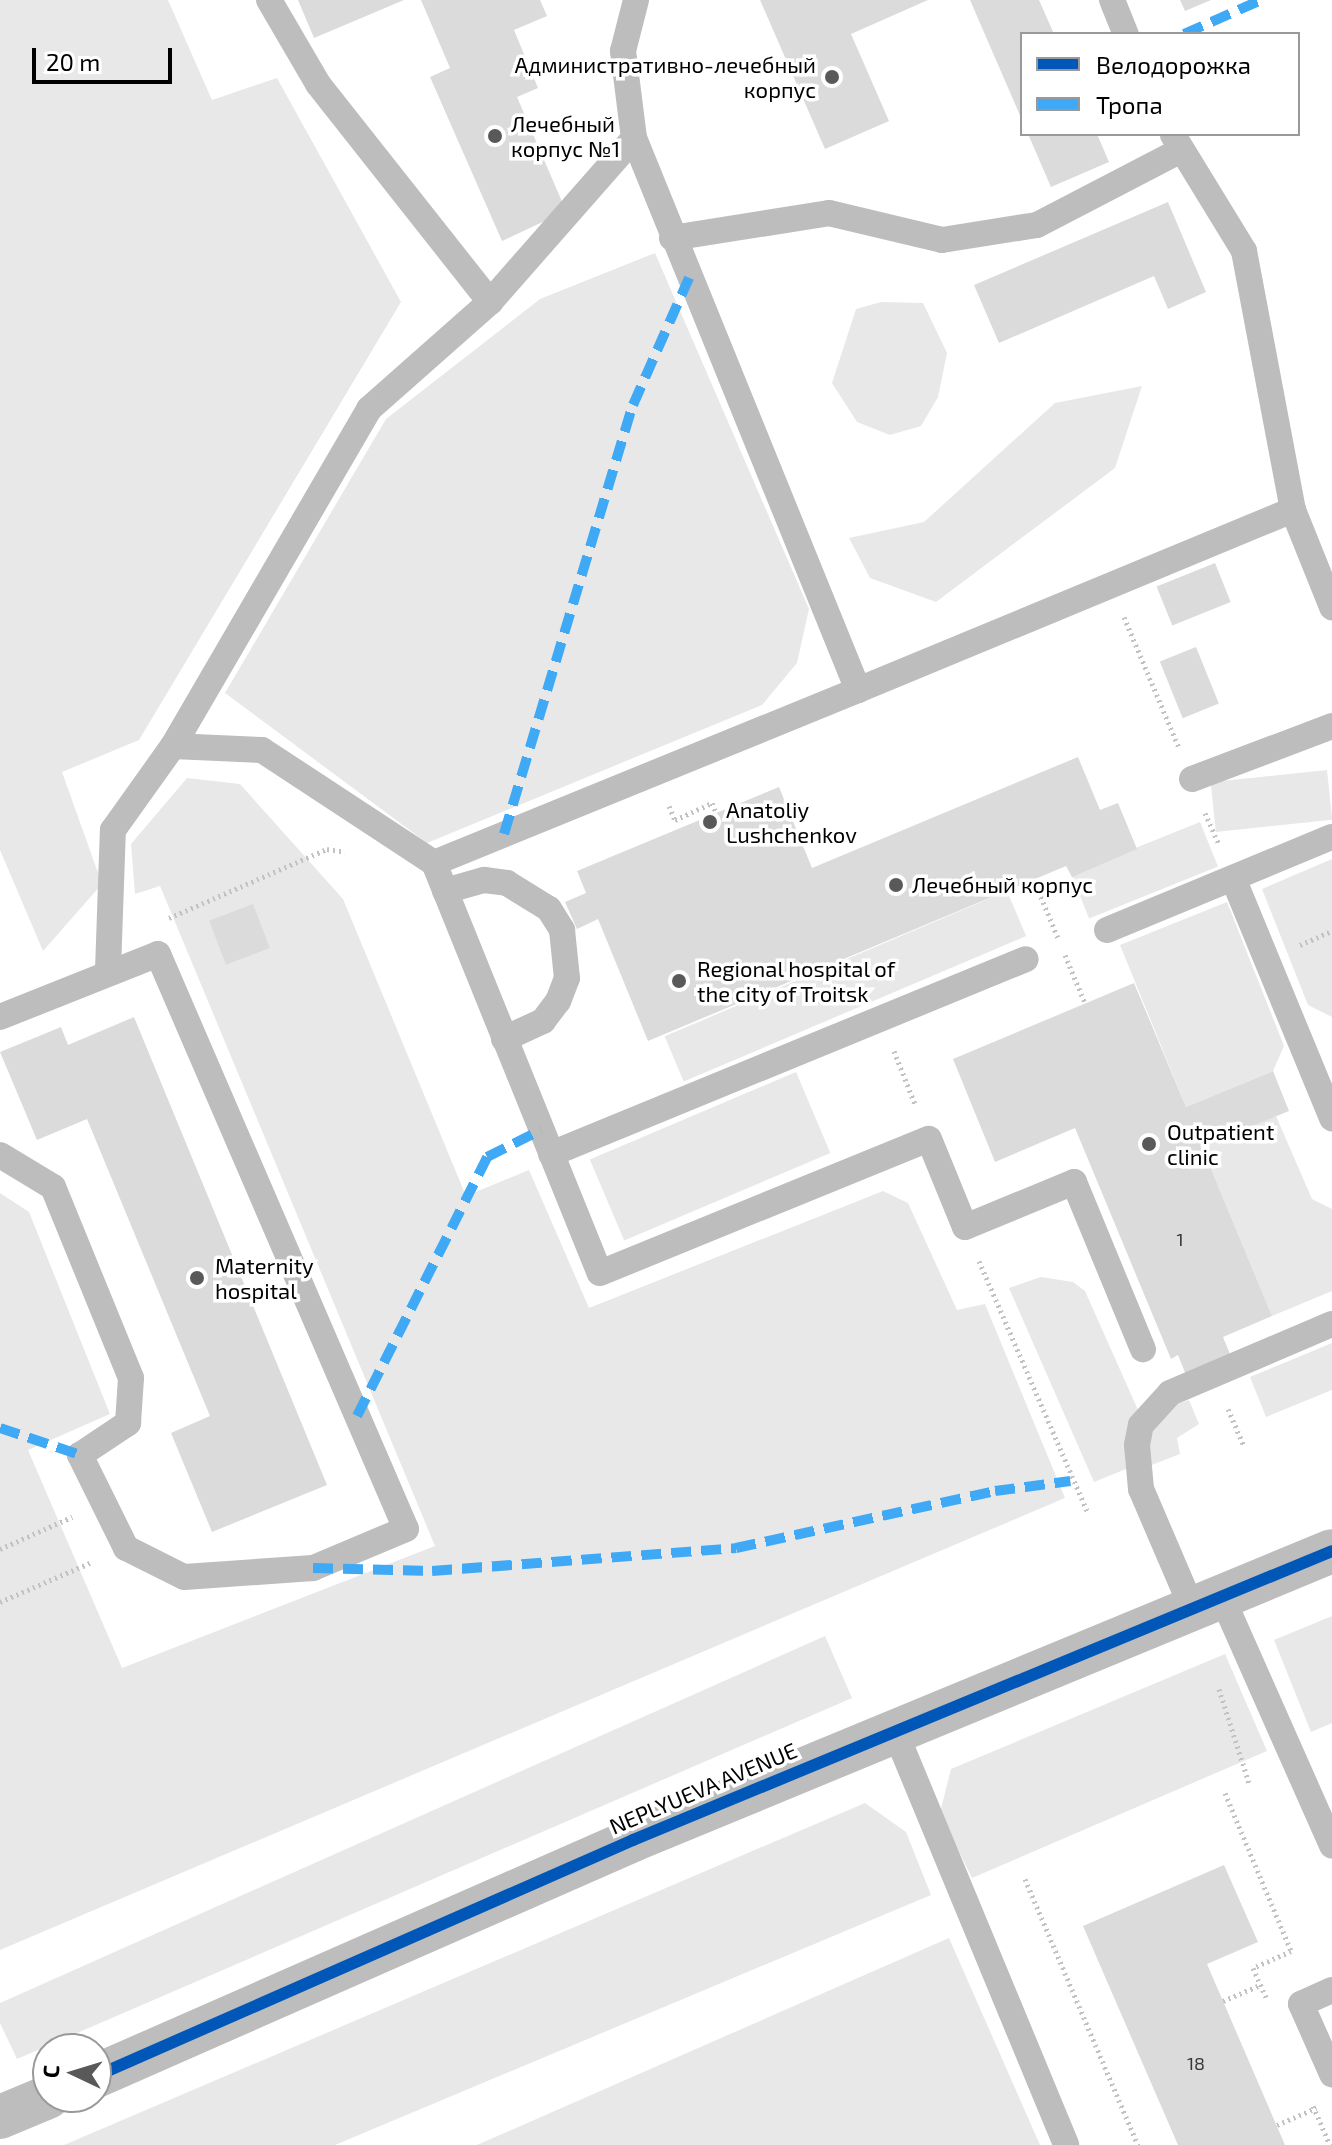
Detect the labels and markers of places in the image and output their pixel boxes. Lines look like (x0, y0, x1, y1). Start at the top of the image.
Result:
place label: Административно-лечебный корпус (515, 51, 816, 102)
marker: Административно-лечебный корпус (823, 68, 841, 86)
place label: Лечебный корпус №1 (511, 110, 620, 162)
marker: Лечебный корпус №1 (486, 127, 504, 145)
place label: Anatoliy Lushchenkov (726, 796, 857, 848)
marker: Anatoliy Lushchenkov (701, 813, 719, 831)
place label: Лечебный корпус (912, 872, 1093, 898)
marker: Лечебный корпус (887, 876, 905, 894)
place label: Regional hospital of the city of Troitsk (697, 955, 896, 1006)
marker: Regional hospital of the city of Troitsk (668, 970, 690, 992)
place label: Outpatient clinic (1167, 1118, 1274, 1170)
marker: Outpatient clinic (1138, 1133, 1160, 1155)
place label: Maternity hospital (215, 1252, 314, 1304)
marker: Maternity hospital (186, 1267, 208, 1289)

